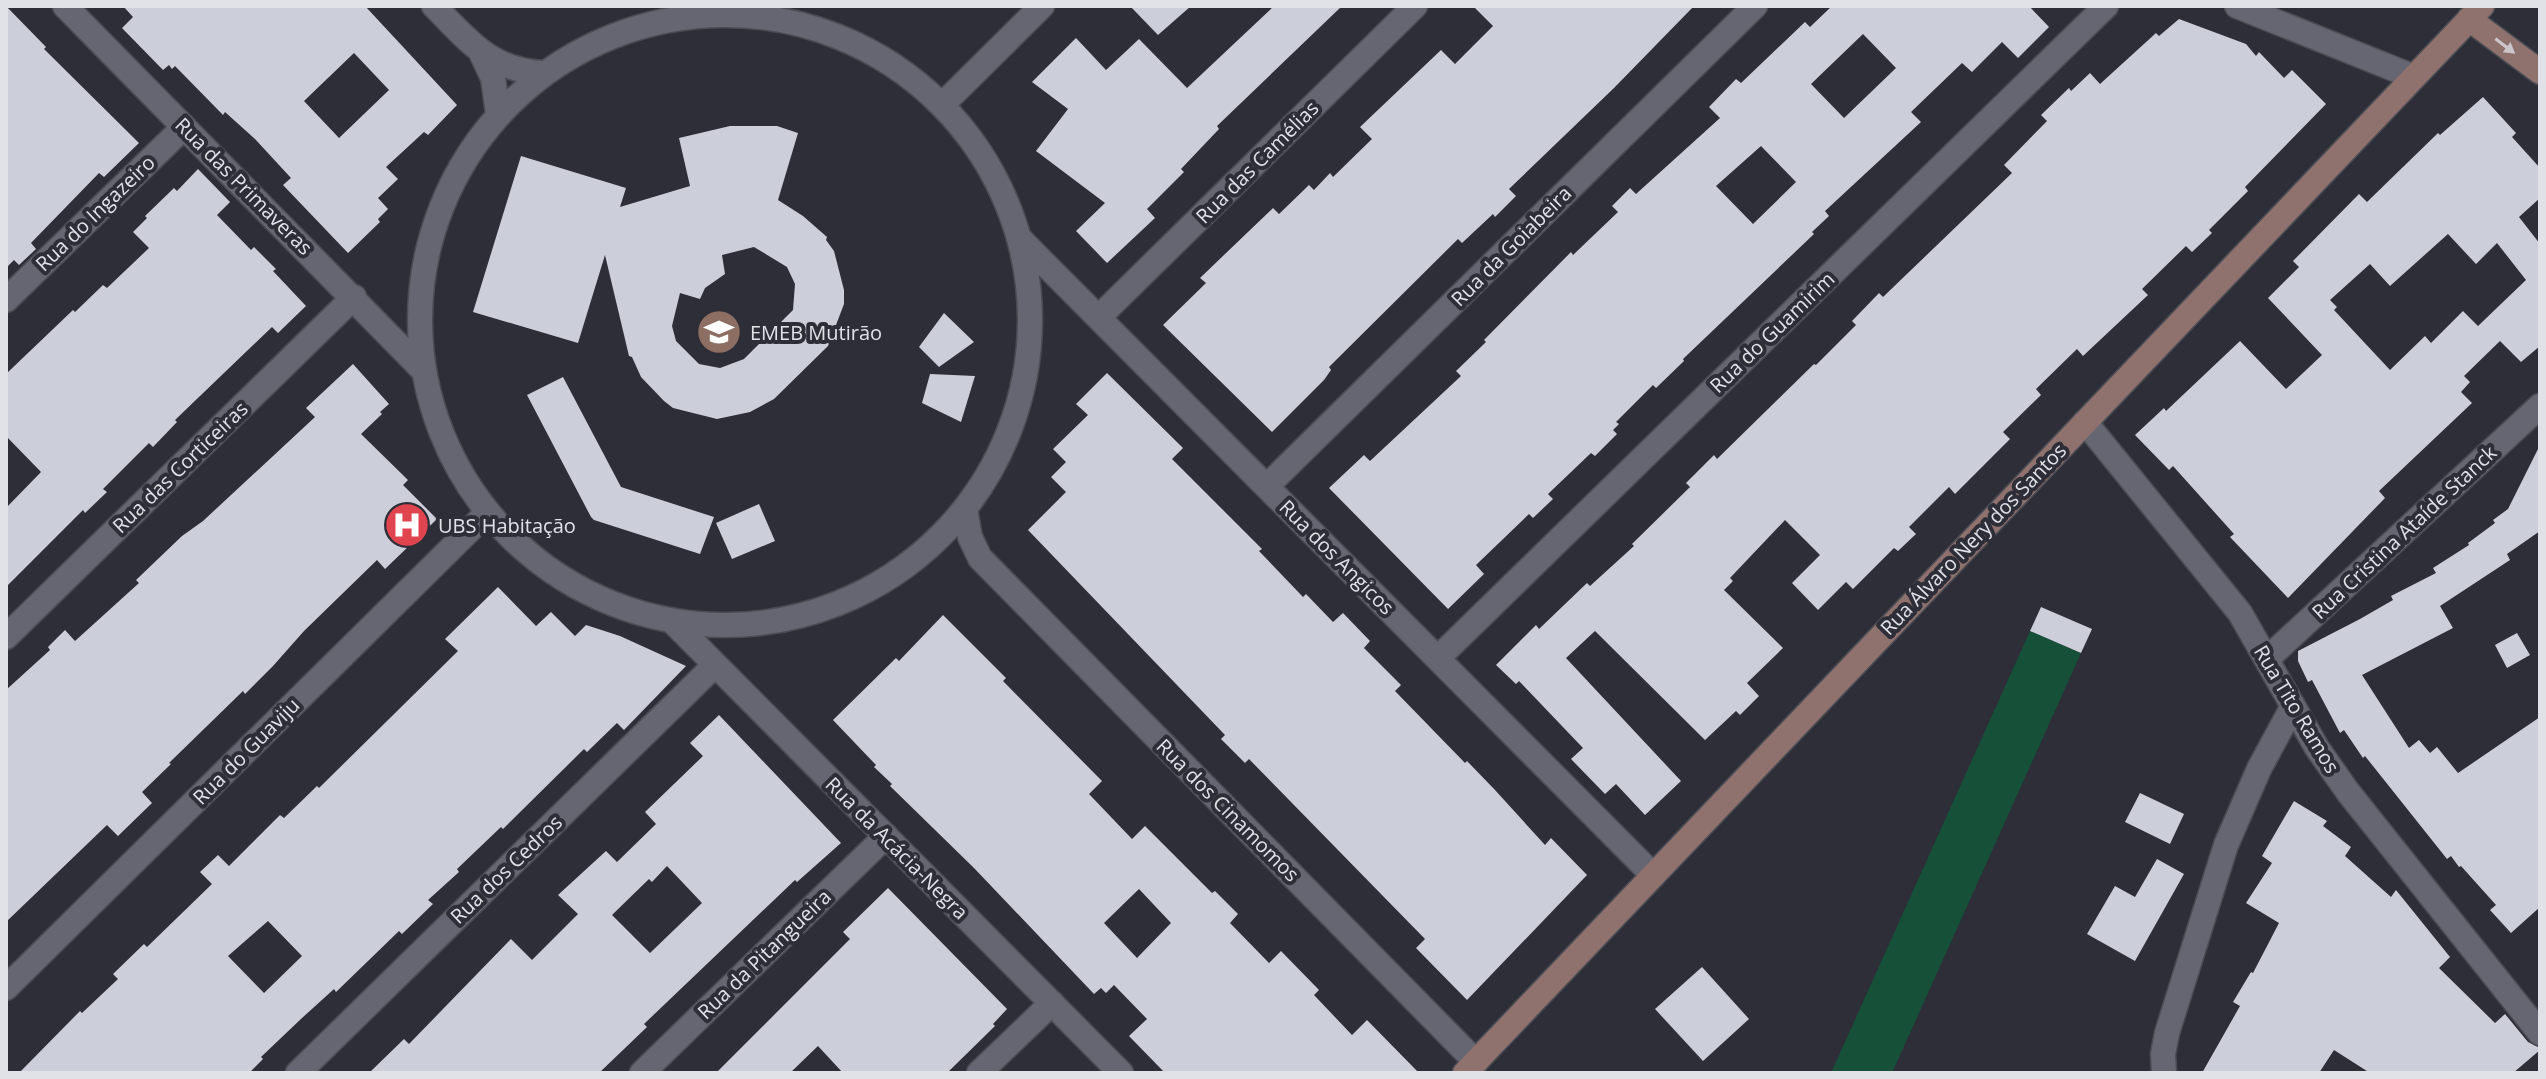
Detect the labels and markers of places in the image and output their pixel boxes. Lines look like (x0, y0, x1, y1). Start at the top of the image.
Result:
school or university icon: EMEB Mutirão (695, 308, 743, 356)
place label: EMEB Mutirão (750, 319, 882, 346)
hospital icon: UBS Habitação (383, 501, 431, 549)
place label: UBS Habitação (438, 512, 576, 539)

